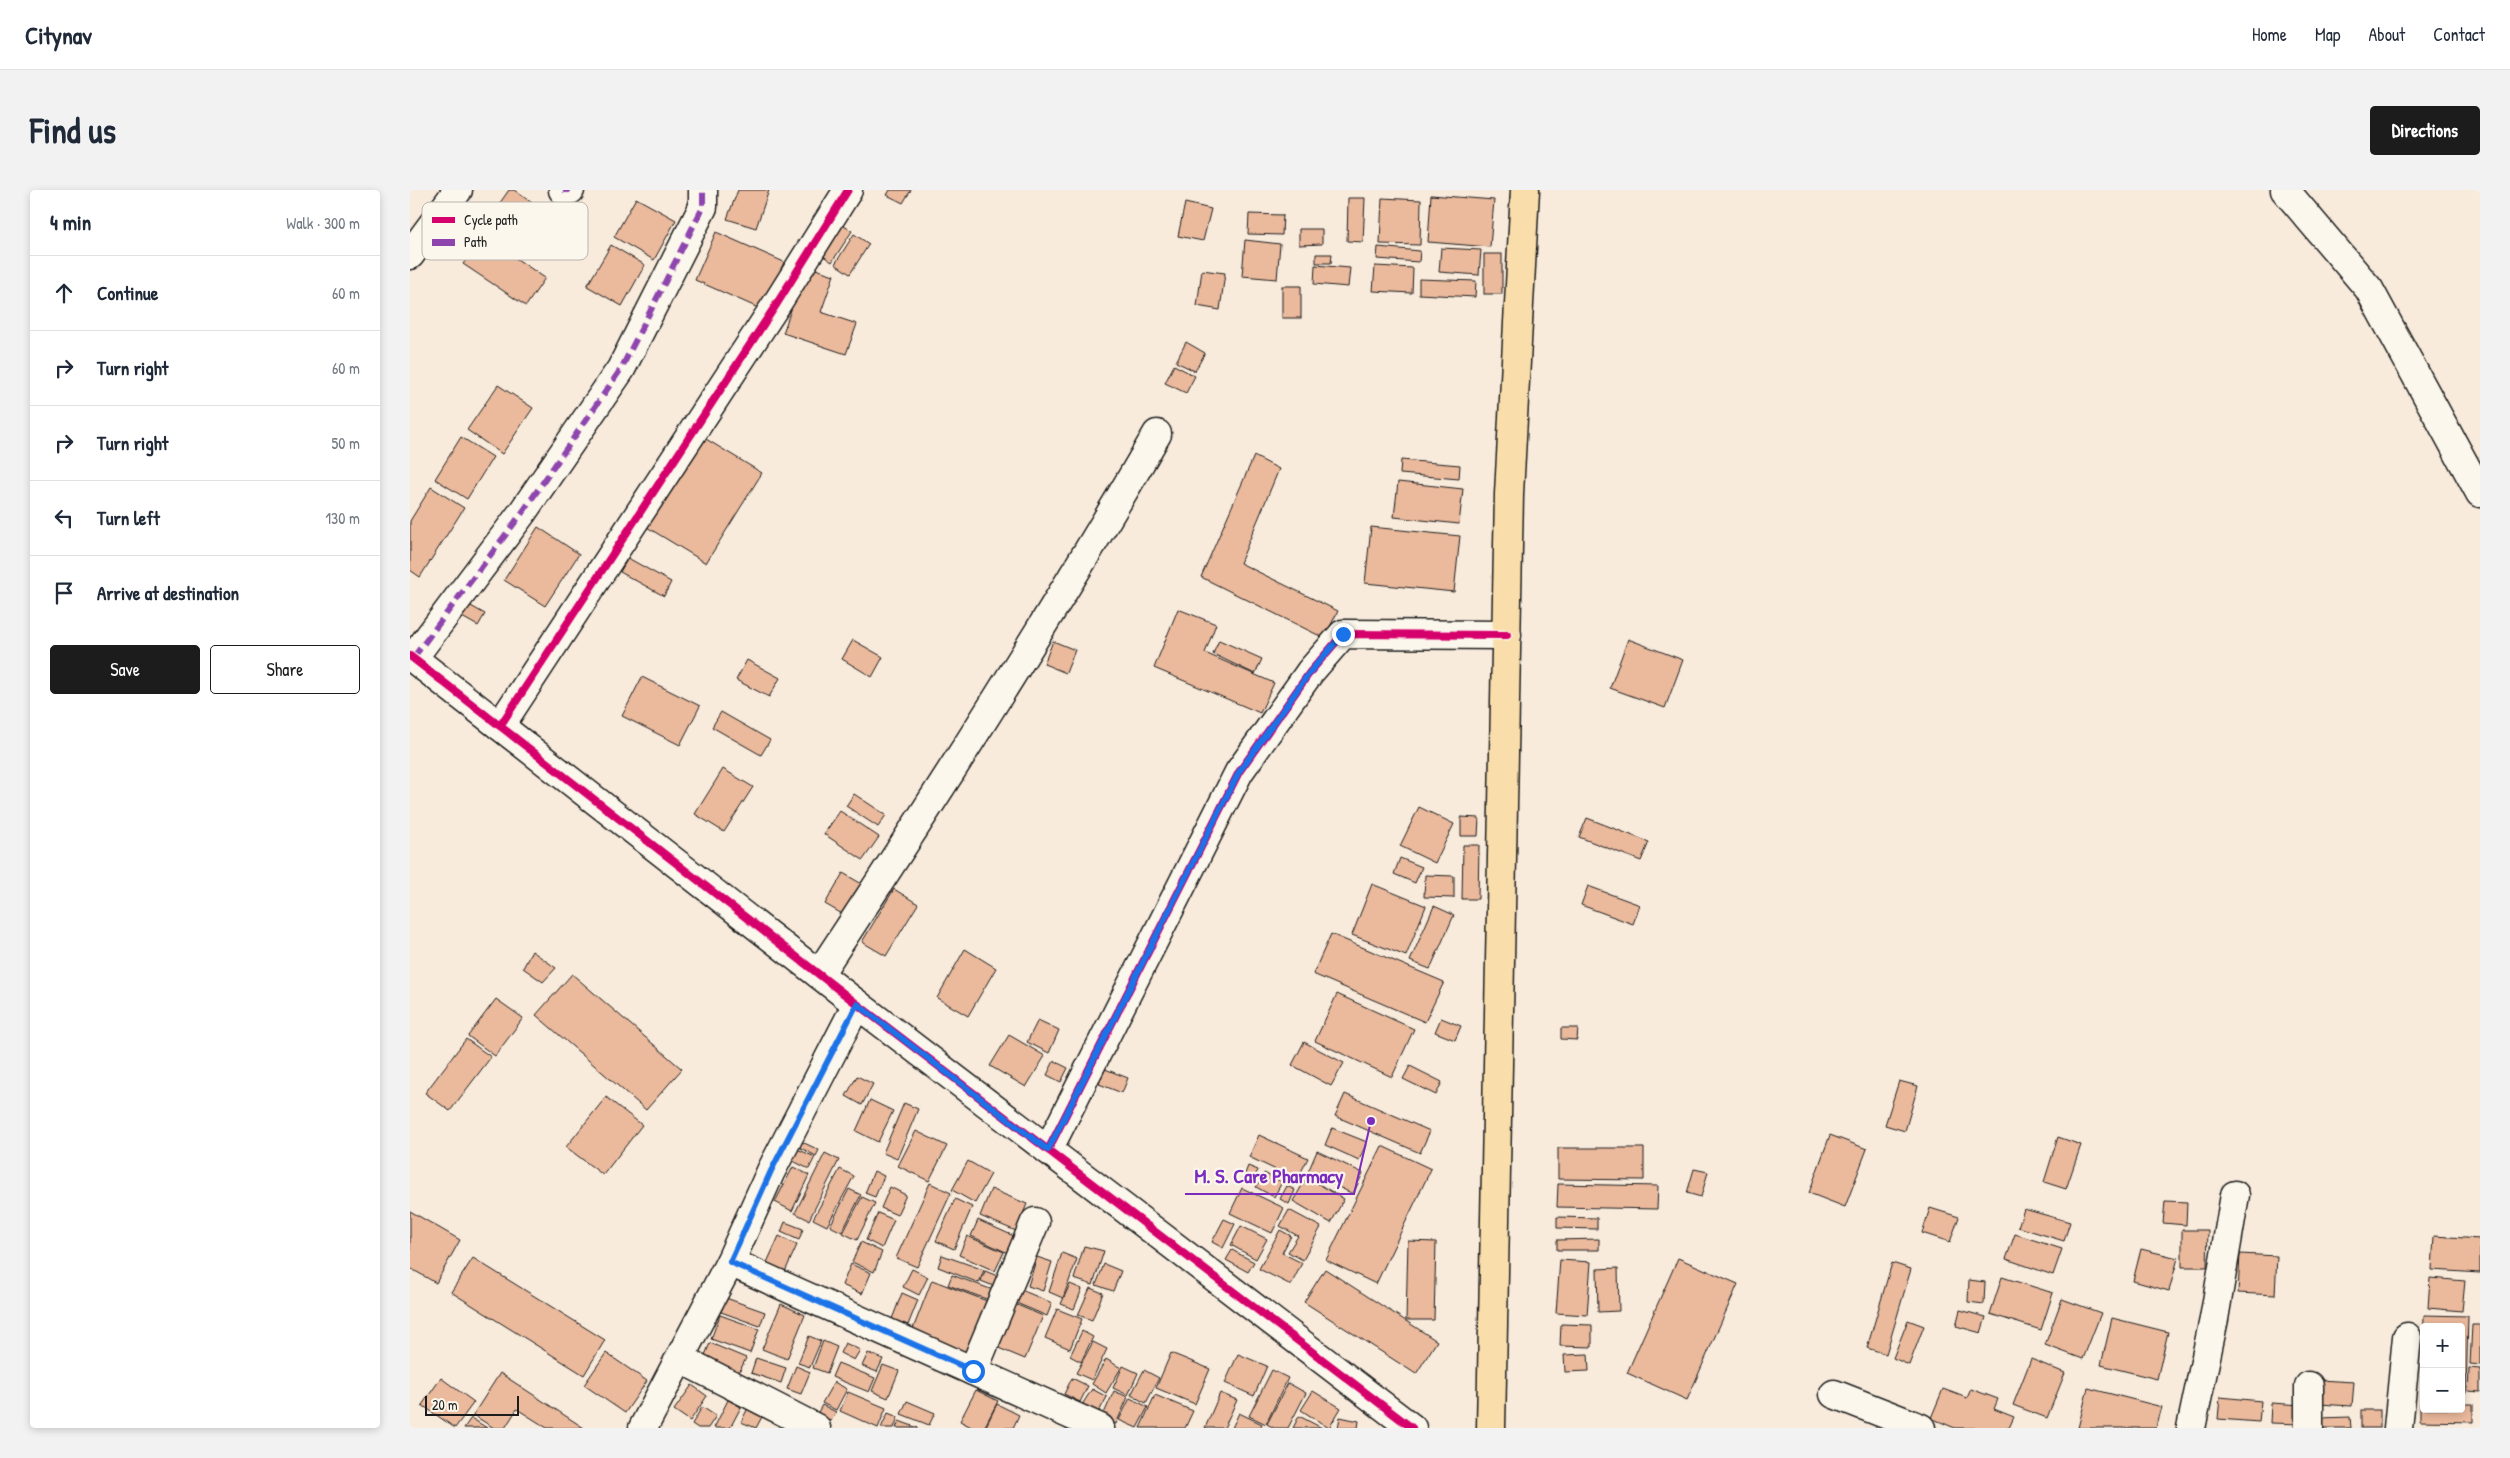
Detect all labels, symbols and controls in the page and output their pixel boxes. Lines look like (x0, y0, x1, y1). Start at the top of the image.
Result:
text: Citynav (25, 19, 92, 51)
text: Home (2252, 22, 2287, 47)
text: Map (2315, 22, 2340, 47)
text: About (2368, 22, 2405, 47)
text: Contact (2433, 22, 2485, 47)
button: Directions (2370, 106, 2480, 155)
text: Find us (30, 107, 116, 154)
legend (422, 202, 588, 260)
text: 4 min (50, 208, 91, 237)
text: Cycle path (464, 210, 518, 230)
text: Walk · 300 m (286, 212, 360, 234)
text: Path (464, 232, 487, 251)
icon: ahead (50, 279, 78, 307)
text: Continue (97, 280, 158, 306)
text: 60 m (332, 282, 360, 304)
icon: right (50, 354, 78, 382)
text: Turn right (97, 355, 168, 381)
text: 60 m (332, 357, 360, 379)
icon: right (50, 429, 78, 457)
text: Turn right (97, 430, 168, 456)
text: 50 m (332, 432, 360, 454)
icon: left (50, 504, 78, 532)
text: Turn left (97, 505, 160, 531)
text: 130 m (325, 507, 360, 529)
icon: arrive (50, 579, 78, 607)
text: Arrive at destination (97, 580, 239, 606)
route end (1332, 623, 1355, 646)
button: Save (50, 645, 200, 694)
button: Share (210, 645, 360, 694)
callout: M. S. Care Pharmacy (1185, 1159, 1354, 1194)
text: M. S. Care Pharmacy (1194, 1162, 1344, 1190)
map controls (2420, 1323, 2465, 1413)
button: + (2420, 1323, 2465, 1368)
route start (962, 1360, 985, 1383)
button: − (2420, 1368, 2465, 1413)
scale bar (425, 1393, 519, 1416)
text: 20 m (432, 1395, 458, 1414)

